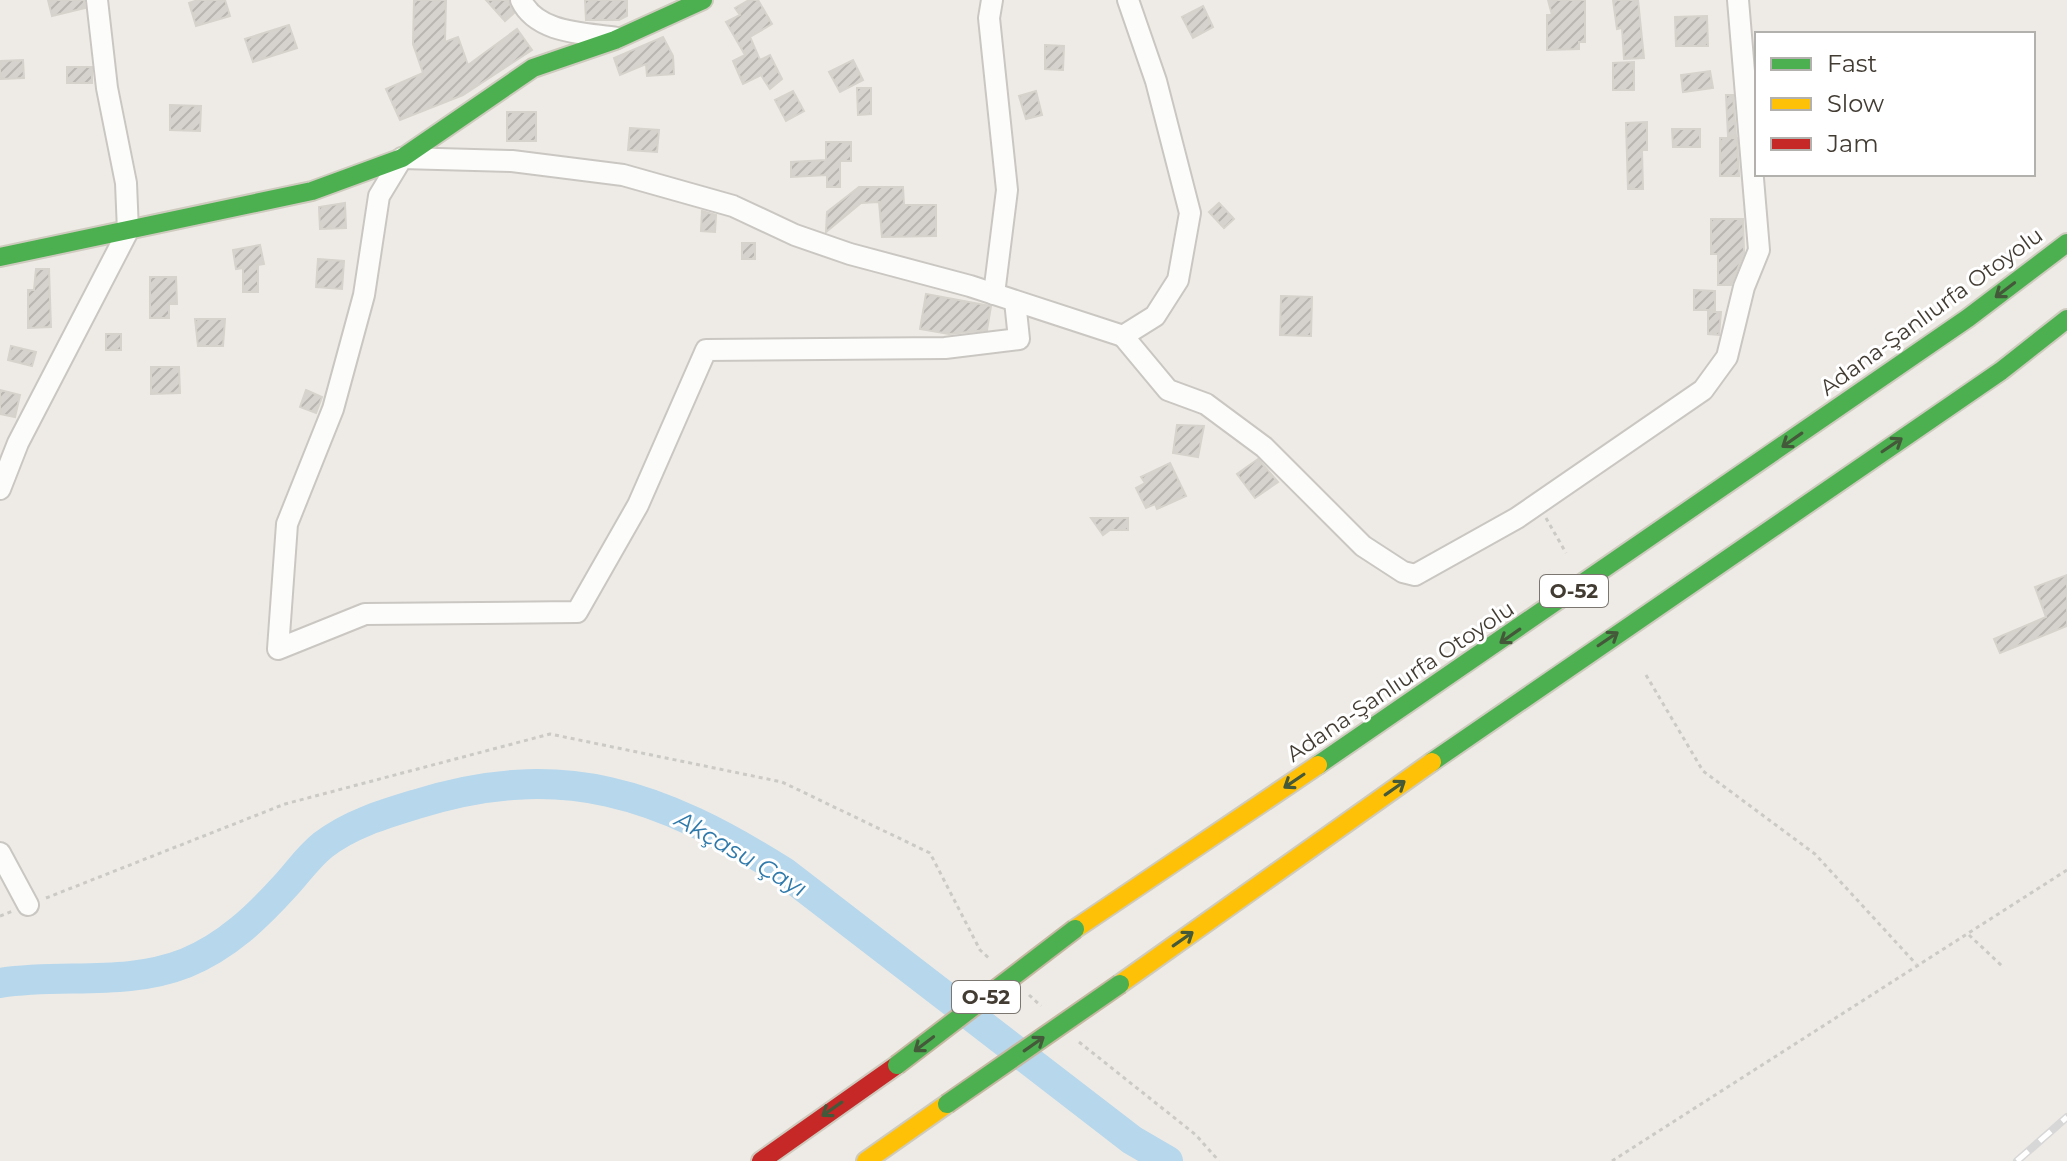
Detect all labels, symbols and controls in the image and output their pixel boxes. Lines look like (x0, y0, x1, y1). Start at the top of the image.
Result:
legend (1755, 32, 2035, 176)
text: Fast (1827, 49, 1878, 78)
text: Slow (1827, 89, 1884, 118)
text: Jam (1826, 129, 1879, 158)
street label: Adana-Şanlıurfa Otoyolu (1815, 221, 2048, 401)
one-way arrow (1995, 281, 2016, 298)
one-way arrow (1782, 432, 1804, 448)
one-way arrow (1881, 437, 1903, 453)
road number: O-52 (1540, 575, 1608, 607)
street label: Adana-Şanlıurfa Otoyolu (1281, 595, 1519, 768)
one-way arrow (1499, 627, 1521, 644)
one-way arrow (1597, 631, 1619, 647)
one-way arrow (1284, 773, 1306, 789)
one-way arrow (1384, 780, 1405, 797)
water label: Akçasu Çayı (669, 803, 812, 903)
one-way arrow (1172, 930, 1194, 947)
road number: O-52 (952, 981, 1020, 1013)
one-way arrow (914, 1036, 935, 1053)
one-way arrow (1022, 1036, 1044, 1052)
one-way arrow (822, 1101, 844, 1117)

